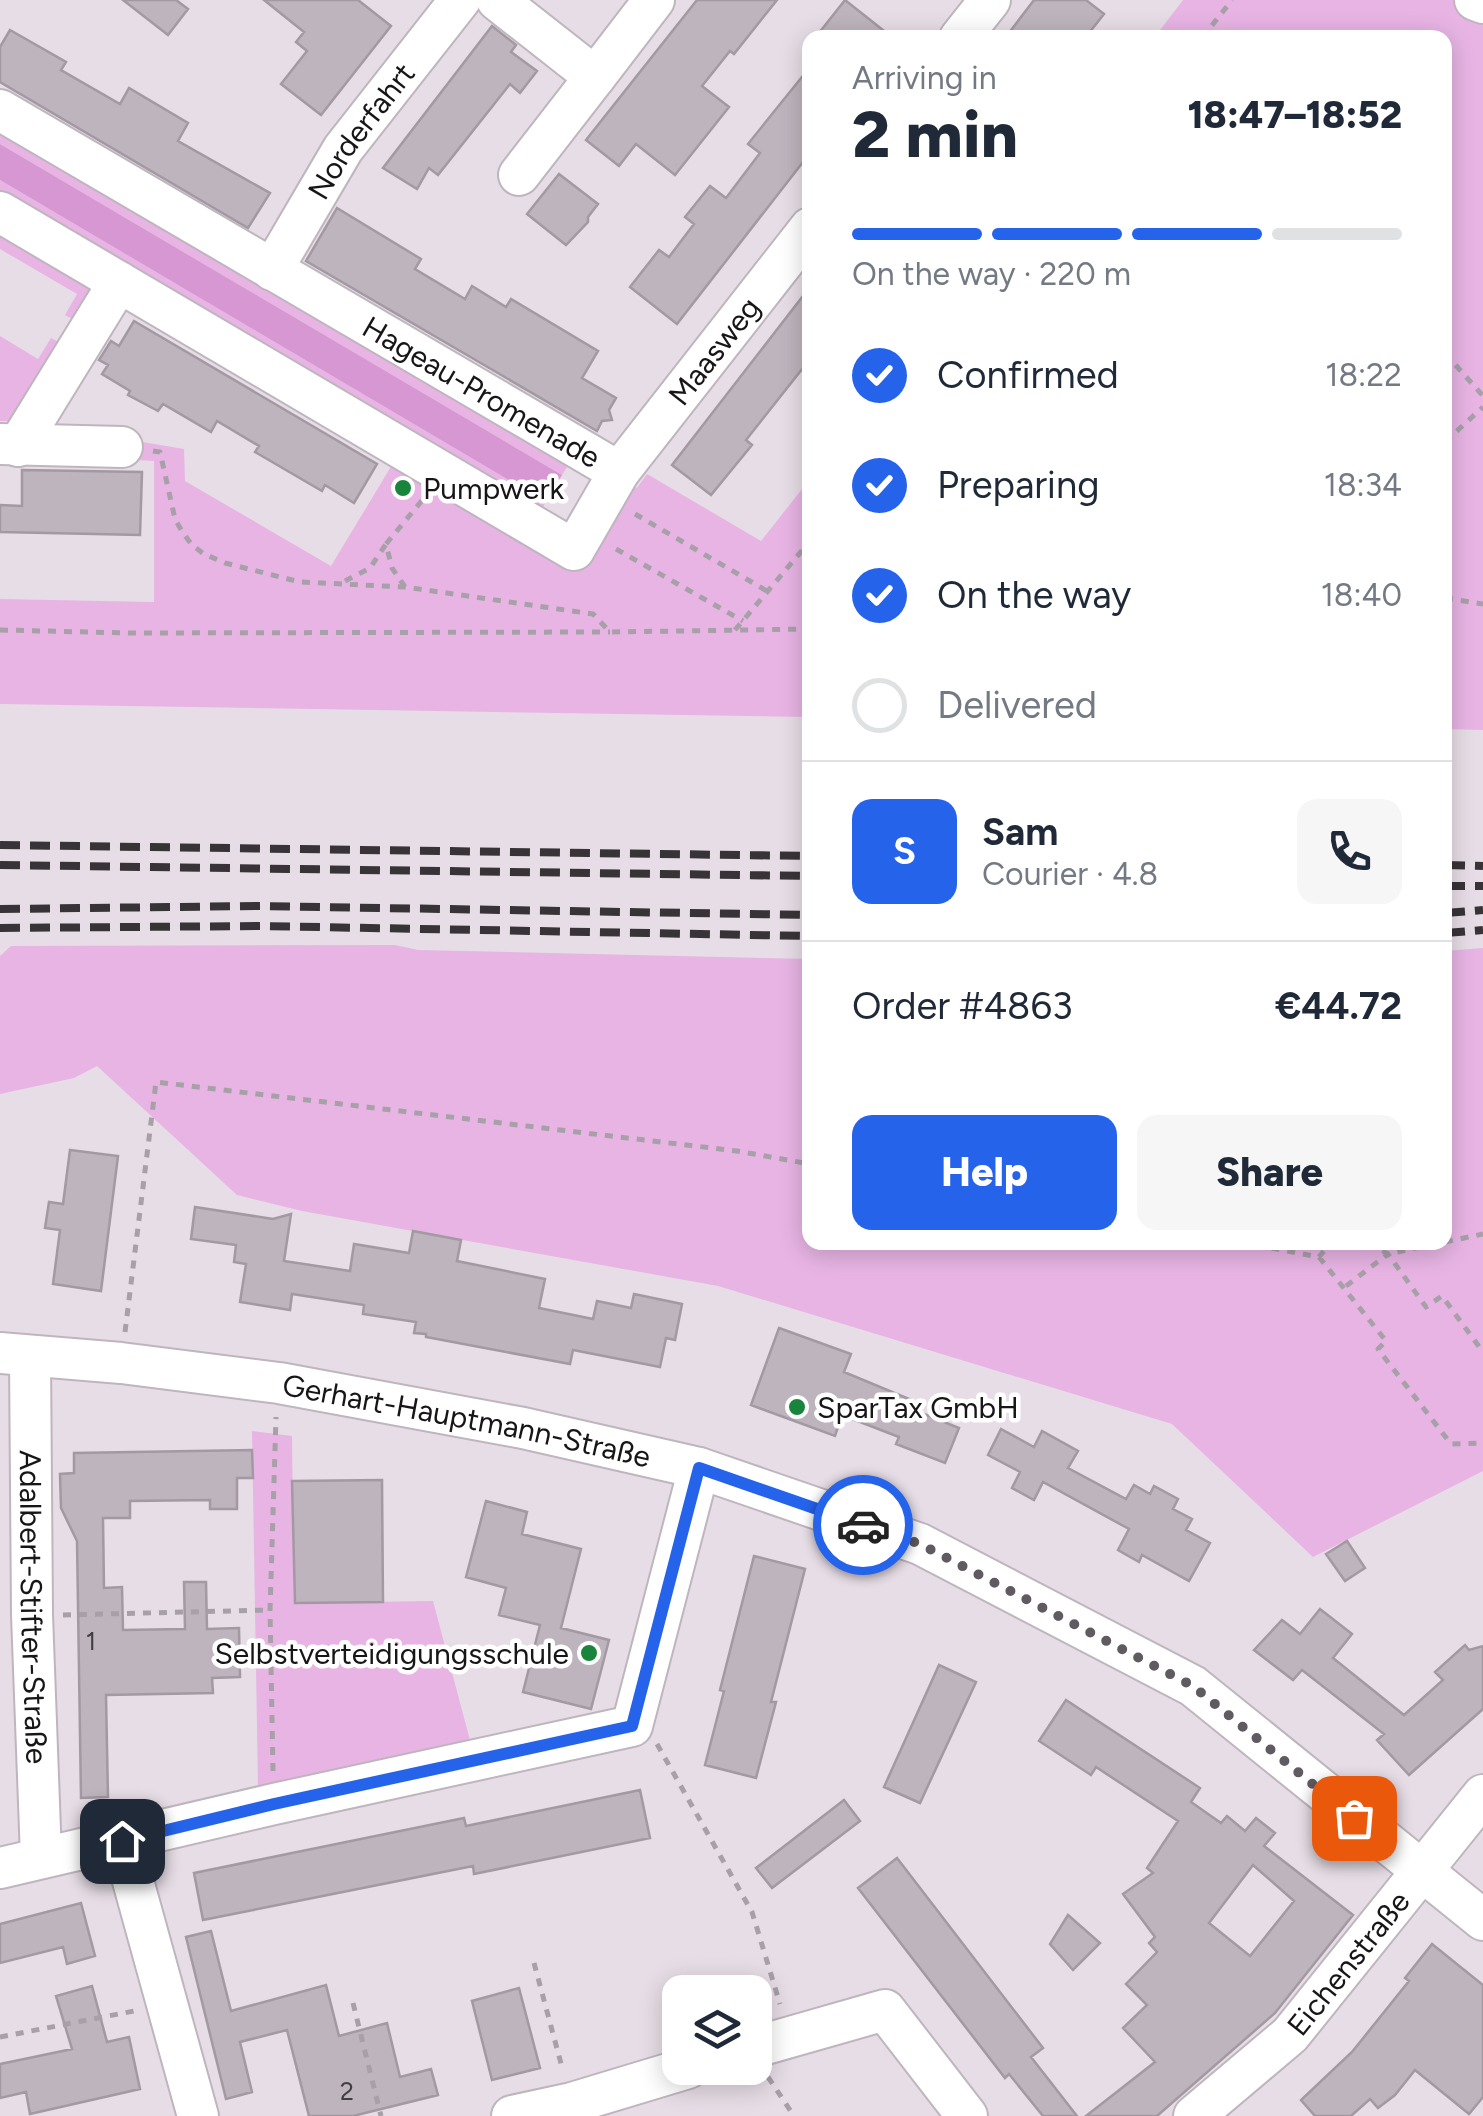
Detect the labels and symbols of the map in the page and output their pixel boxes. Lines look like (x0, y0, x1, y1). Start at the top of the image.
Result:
street label: Norderfahrt (299, 55, 422, 206)
street label: Maasweg (660, 289, 768, 412)
street label: Hageau-Promenade (356, 308, 607, 476)
place label: Pumpwerk (423, 470, 565, 507)
marker: Pumpwerk (392, 477, 414, 499)
street label: Gerhart-Hauptmann-Straße (280, 1366, 654, 1475)
place label: SparTax GmbH (817, 1389, 1019, 1426)
marker: SparTax GmbH (786, 1396, 808, 1418)
street label: Adalbert-Stifter-Straße (12, 1450, 56, 1765)
courier (813, 1475, 913, 1575)
house number: 1 (86, 1626, 96, 1656)
place label: Selbstverteidigungsschule (214, 1635, 569, 1672)
marker: Selbstverteidigungsschule (578, 1642, 600, 1664)
pin (1312, 1776, 1397, 1861)
pin (80, 1799, 165, 1884)
street label: Eichenstraße (1279, 1883, 1417, 2043)
house number: 2 (340, 2076, 354, 2106)

